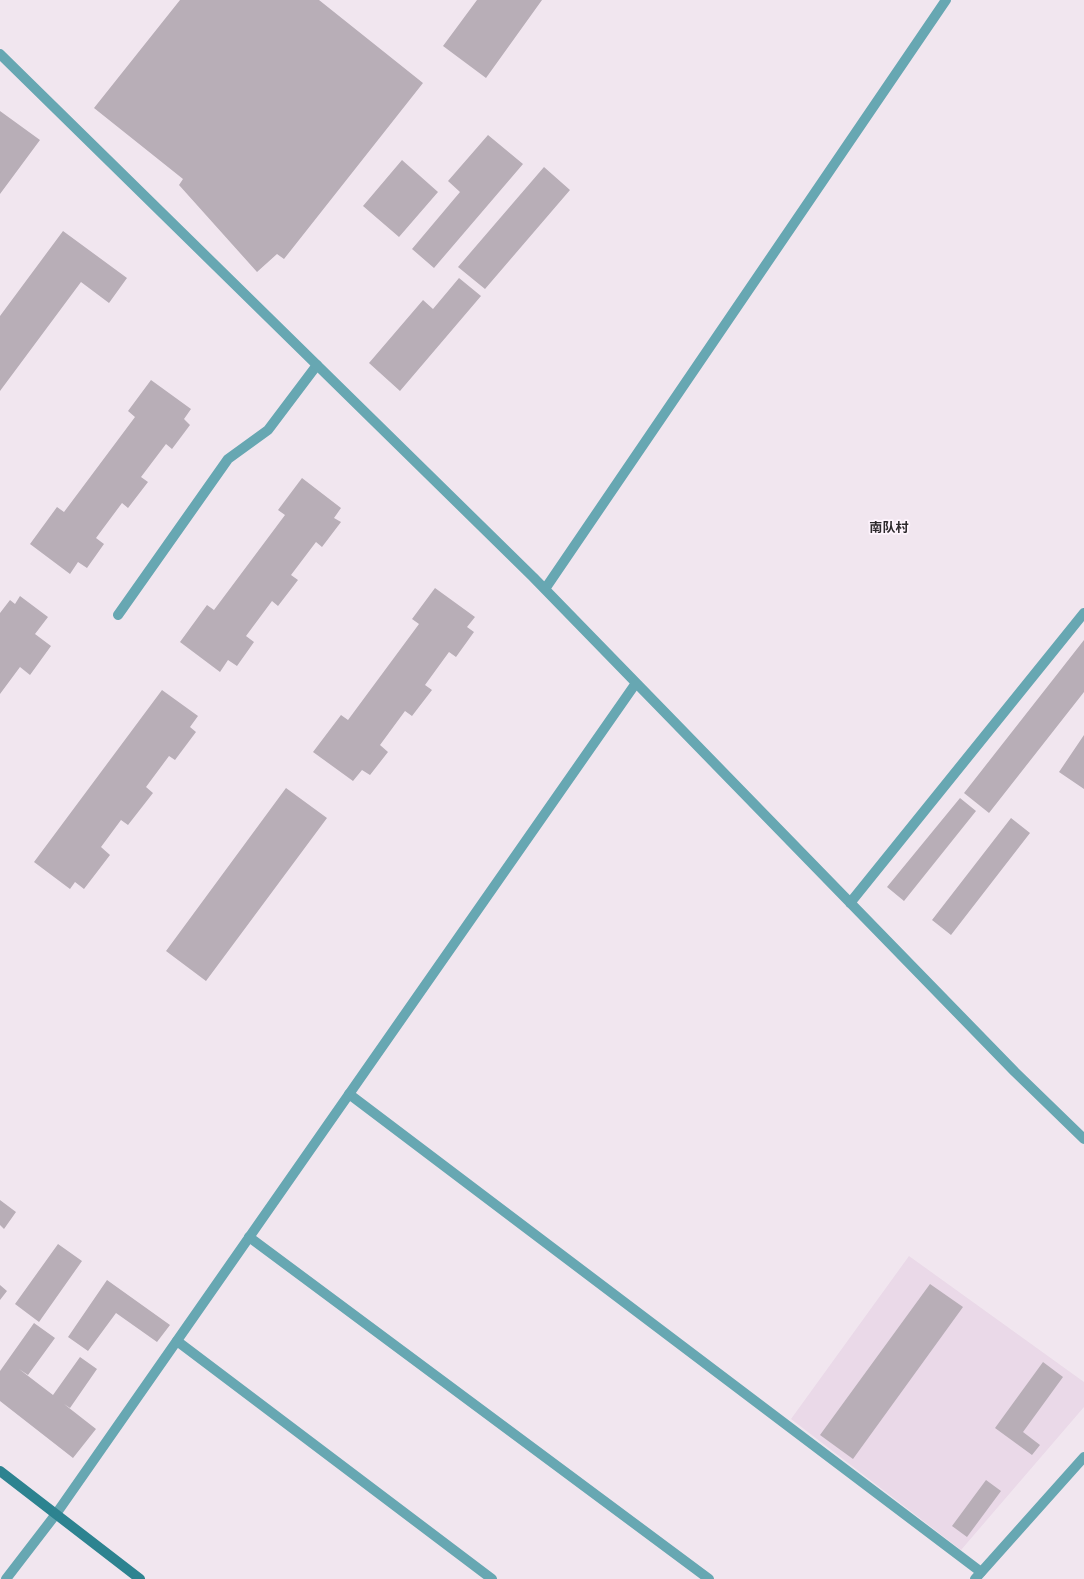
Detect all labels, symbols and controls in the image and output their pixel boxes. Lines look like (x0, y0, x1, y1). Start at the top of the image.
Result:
district label: 南队村 (870, 520, 908, 536)

